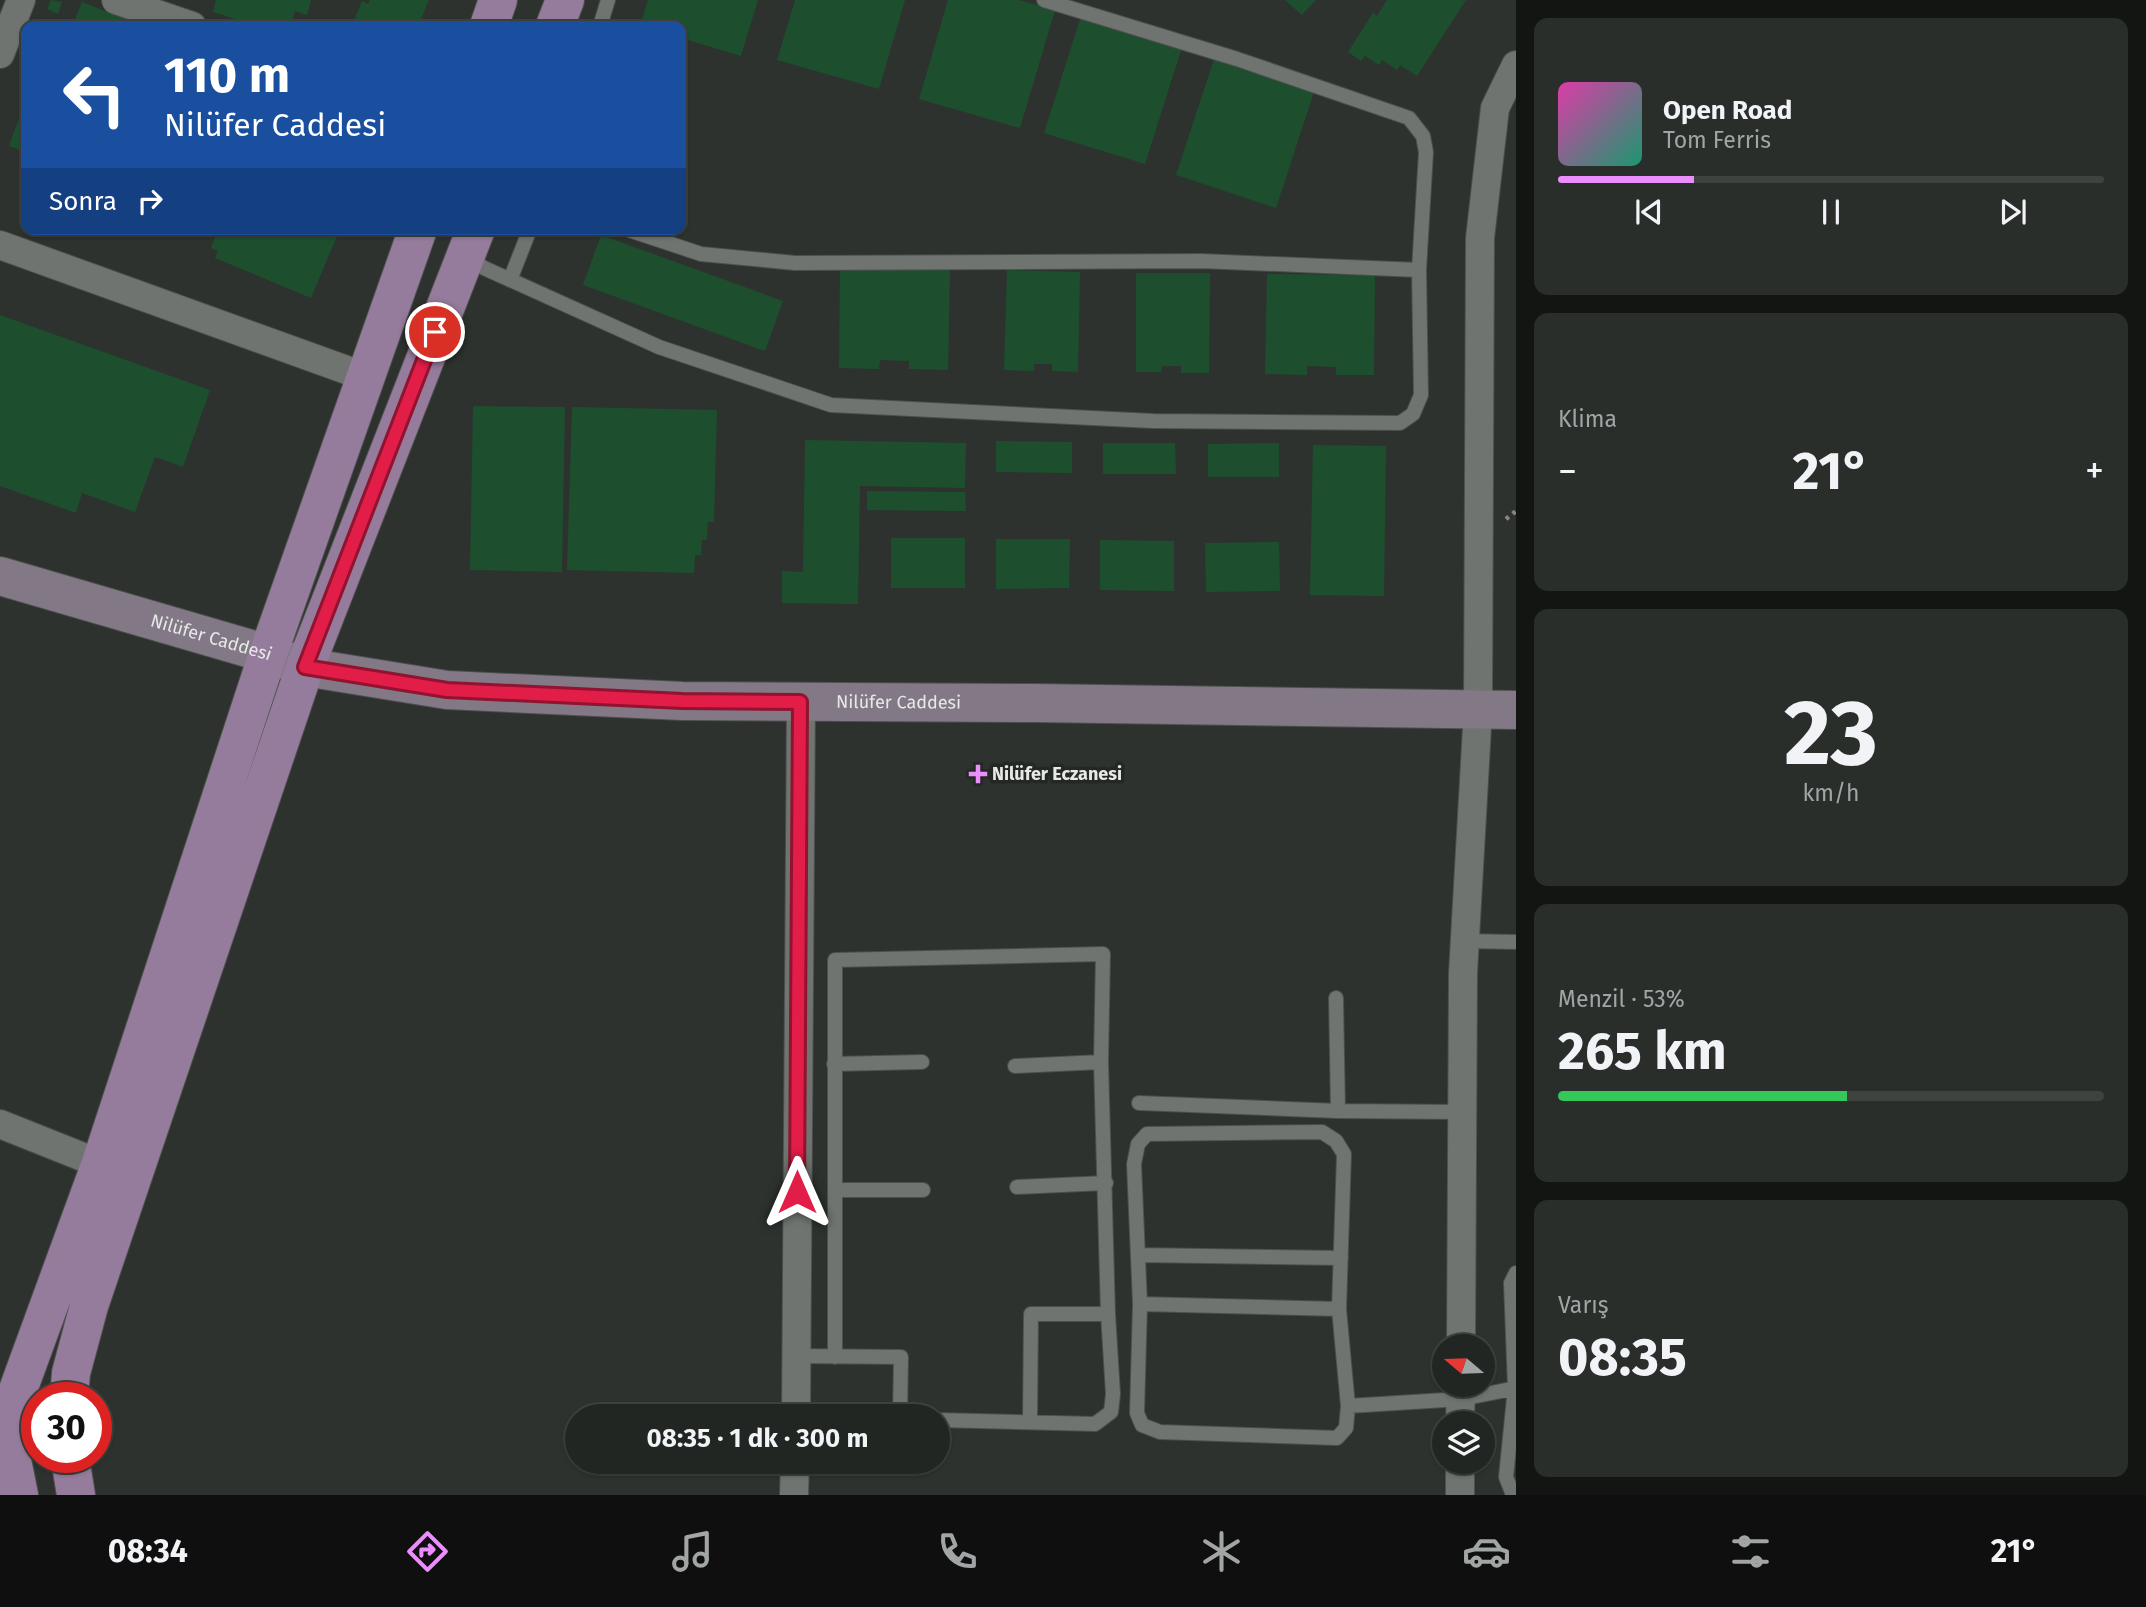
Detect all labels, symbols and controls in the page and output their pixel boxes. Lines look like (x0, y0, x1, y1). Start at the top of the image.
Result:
text: 110 m (164, 46, 290, 105)
icon: left (49, 49, 140, 140)
text: Open Road (1663, 95, 1792, 126)
text: Nilüfer Caddesi (164, 106, 386, 144)
text: Tom Ferris (1663, 126, 1771, 154)
icon: right (131, 182, 169, 220)
text: Sonra (49, 186, 117, 217)
icon: previous (1630, 193, 1668, 231)
icon: pause (1812, 193, 1850, 231)
icon: next (1994, 193, 2032, 231)
pin (405, 302, 465, 362)
icon: arrive (416, 313, 454, 351)
text: Klima (1558, 405, 1617, 433)
text: 21° (1793, 440, 1870, 503)
text: − (1558, 448, 1577, 494)
text: + (2085, 448, 2104, 494)
street label: Nilüfer Caddesi (148, 609, 275, 666)
text: 23 (1784, 679, 1878, 788)
street label: Nilüfer Caddesi (836, 691, 961, 714)
place label: Nilüfer Eczanesi (992, 763, 1122, 785)
marker: Nilüfer Eczanesi (970, 766, 986, 782)
text: km/h (1803, 779, 1859, 807)
text: Menzil · 53% (1558, 985, 1685, 1013)
text: 265 km (1558, 1020, 1727, 1083)
position arrow (760, 1155, 834, 1229)
text: Varış (1558, 1291, 1609, 1319)
text: 08:35 (1558, 1326, 1687, 1389)
north arrow (1432, 1334, 1494, 1396)
map controls (1432, 1334, 1495, 1474)
speed limit sign: 30 (21, 1382, 112, 1473)
button: layers (1432, 1411, 1495, 1474)
text: 08:35 · 1 dk · 300 m (647, 1423, 868, 1454)
icon: directions (403, 1527, 452, 1576)
icon: music (668, 1527, 717, 1576)
icon: phone (933, 1527, 982, 1576)
icon: climate (1197, 1527, 1246, 1576)
icon: car (1462, 1527, 1511, 1576)
icon: filters (1726, 1527, 1775, 1576)
text: 08:34 (108, 1532, 188, 1570)
text: 21° (1991, 1532, 2038, 1570)

